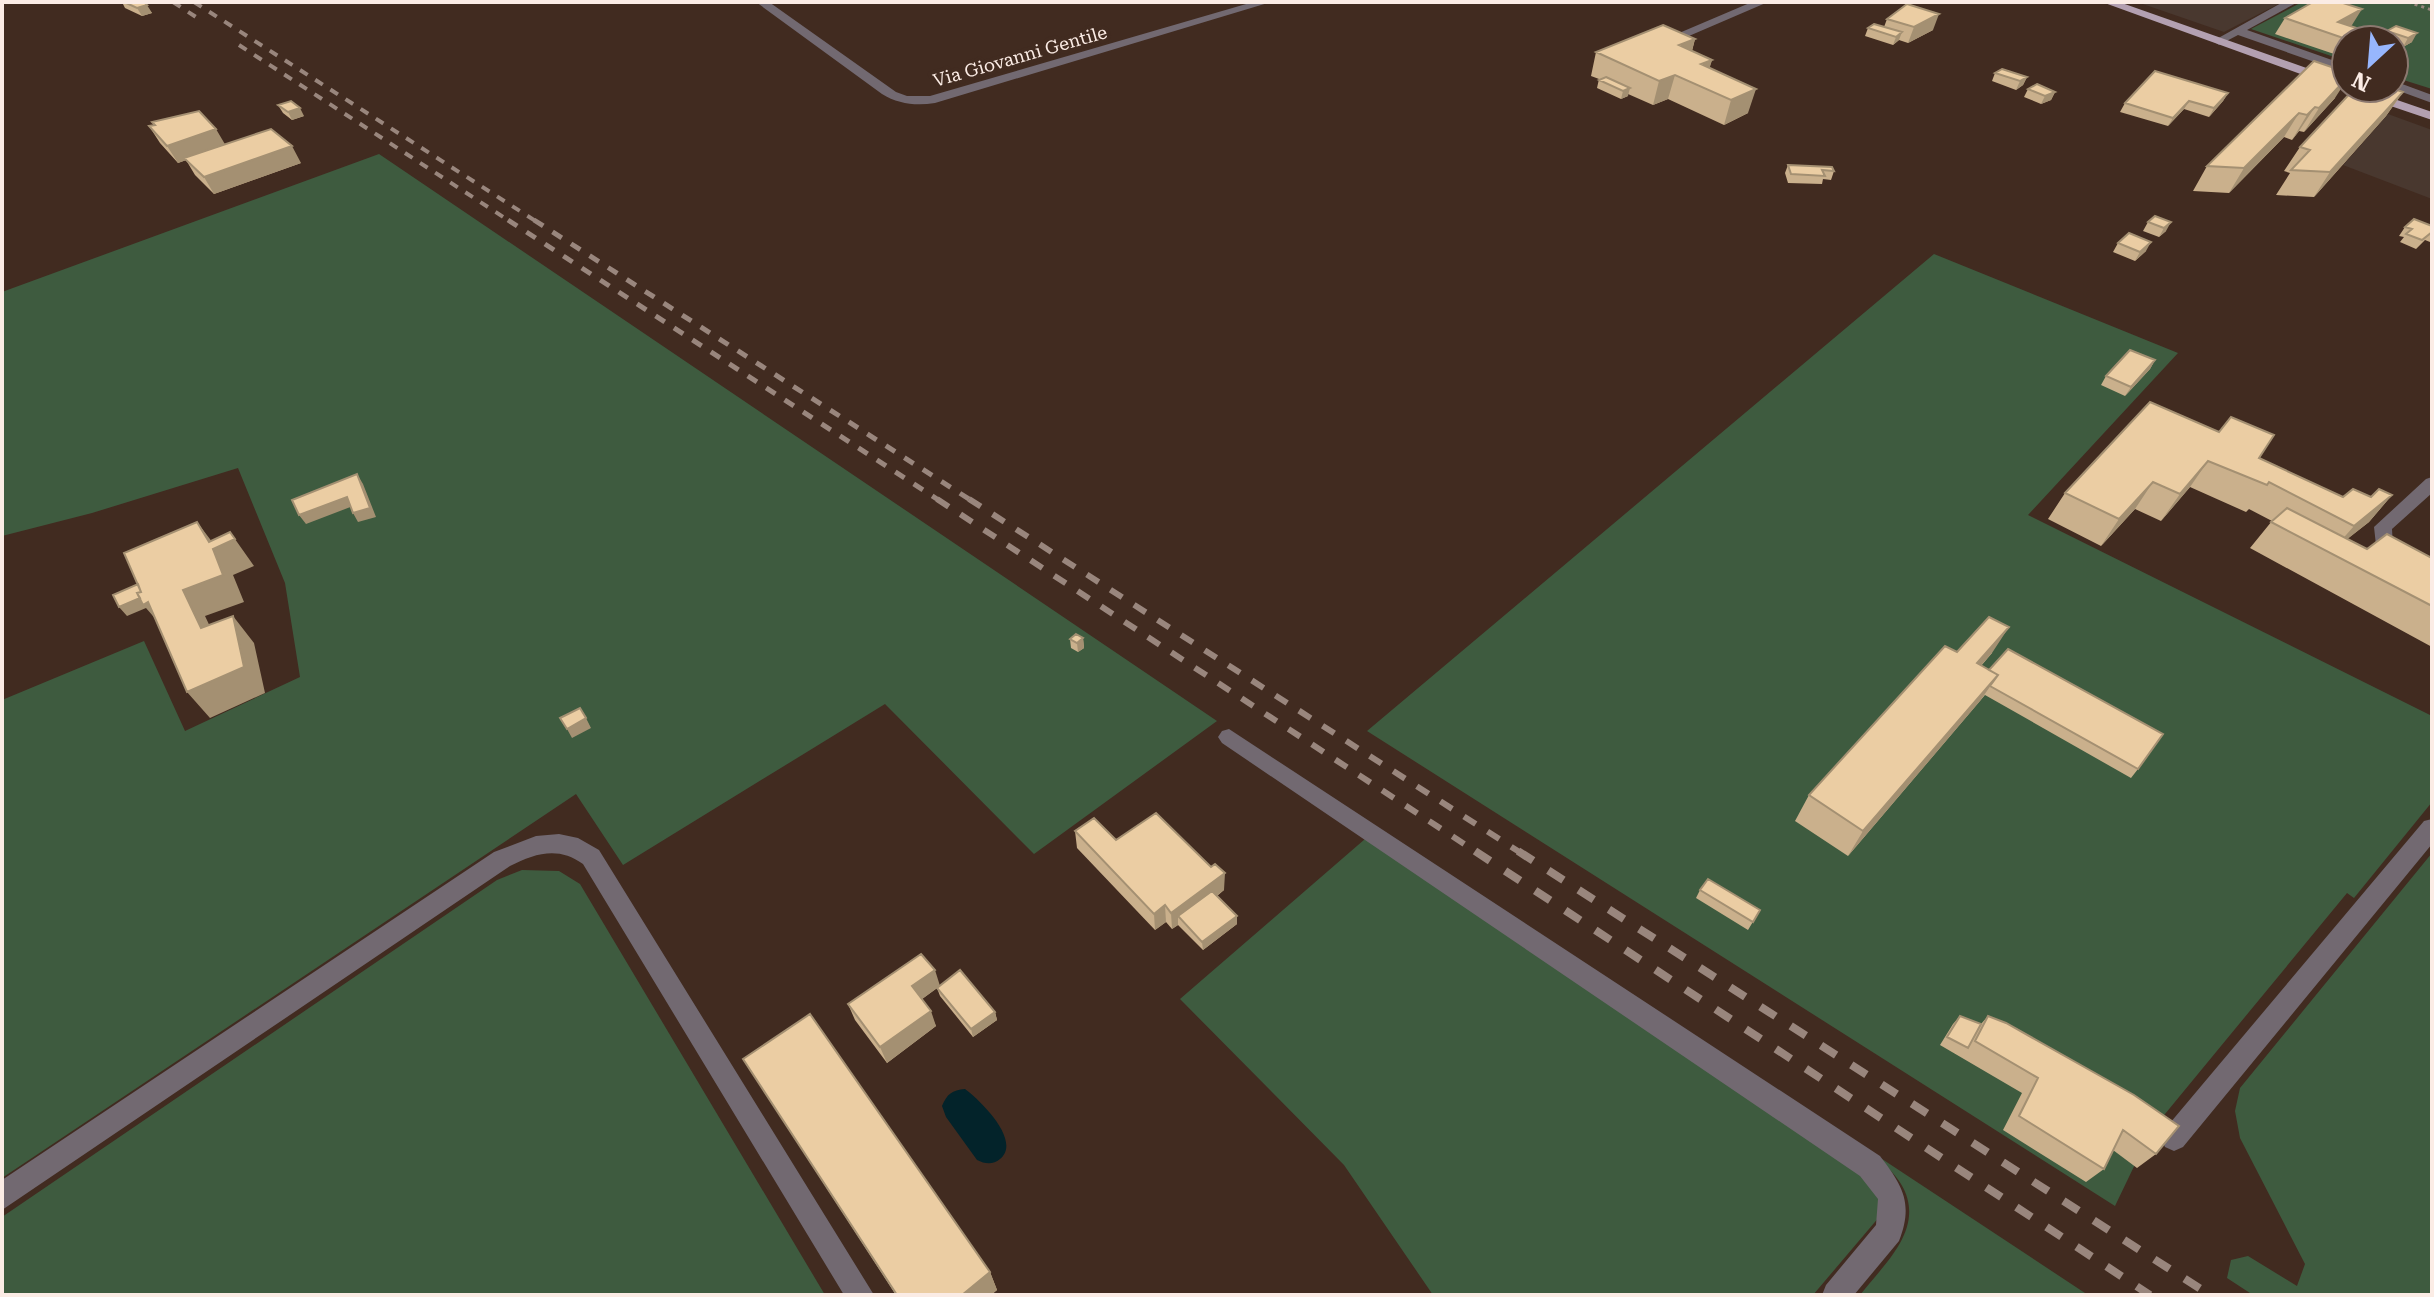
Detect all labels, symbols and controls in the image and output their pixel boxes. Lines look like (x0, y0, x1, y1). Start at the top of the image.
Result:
street label: Via Giovanni Gentile (931, 21, 1110, 91)
north arrow (2330, 24, 2410, 104)
text: N (2348, 67, 2375, 96)

